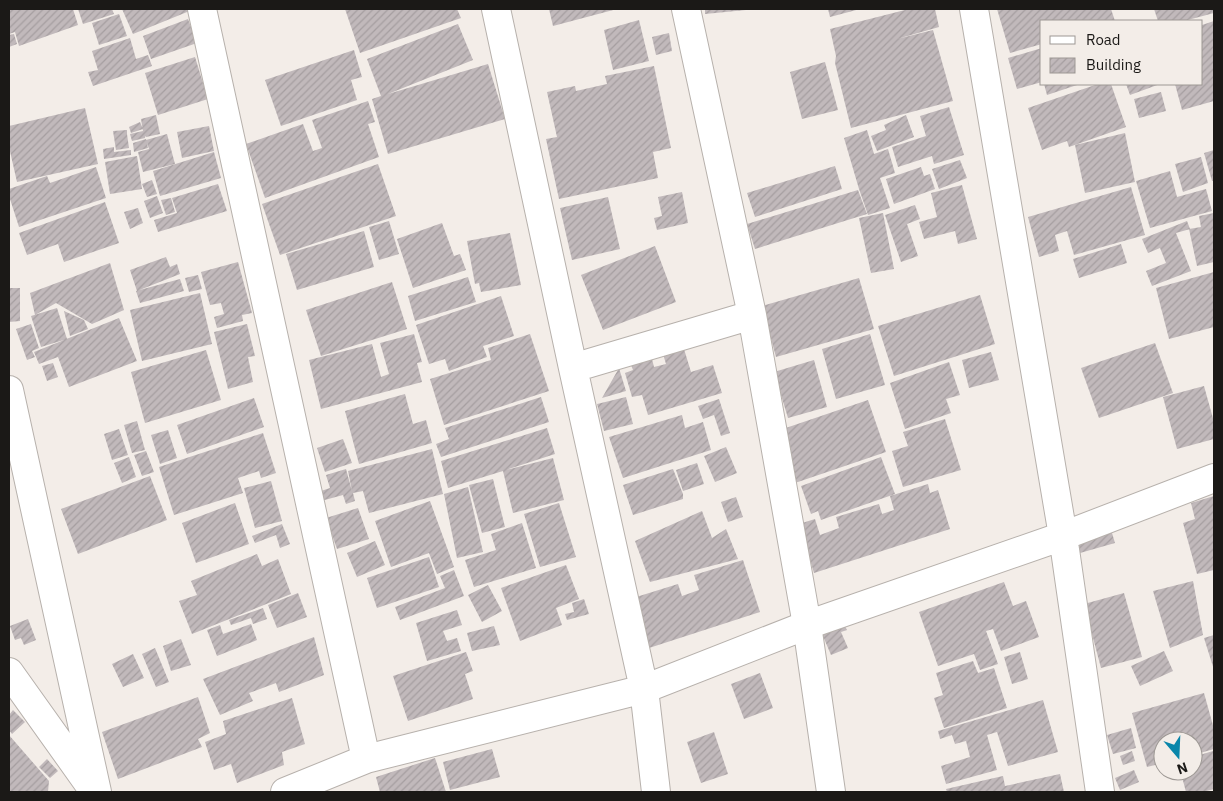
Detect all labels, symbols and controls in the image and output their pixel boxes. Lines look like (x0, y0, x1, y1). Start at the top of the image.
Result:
legend (1040, 20, 1203, 85)
text: Road (1086, 30, 1121, 49)
text: Building (1086, 55, 1141, 74)
north arrow (1153, 731, 1203, 781)
text: N (1175, 758, 1190, 778)

